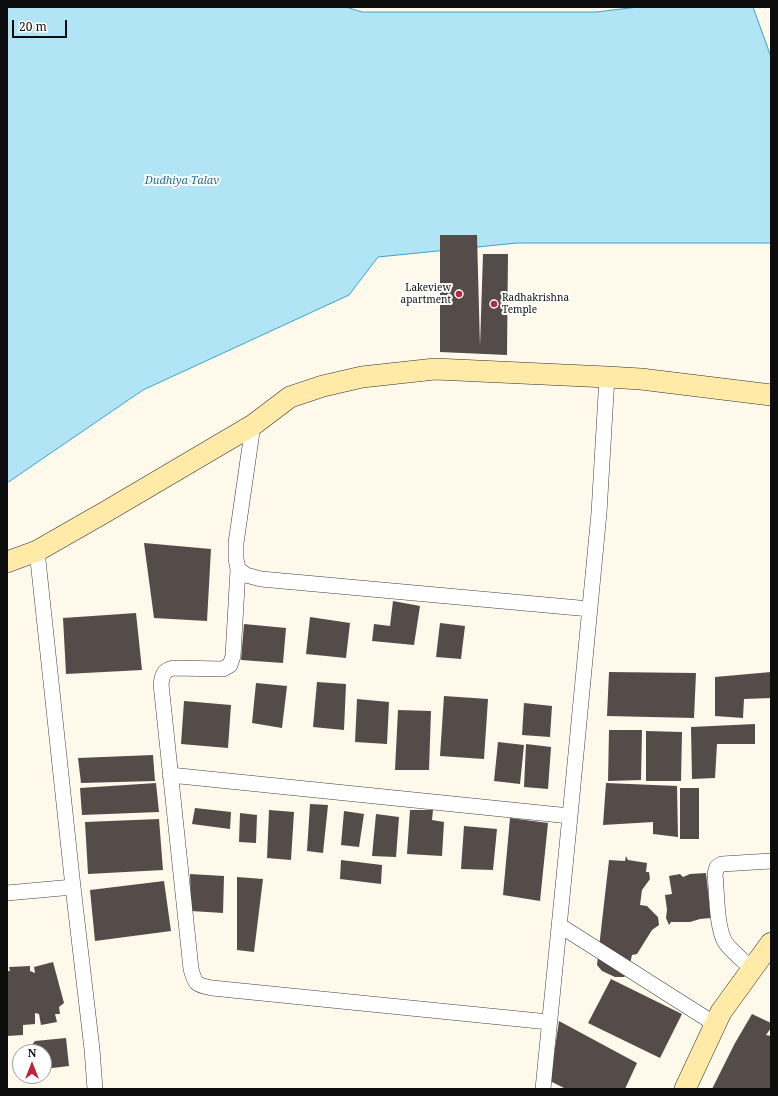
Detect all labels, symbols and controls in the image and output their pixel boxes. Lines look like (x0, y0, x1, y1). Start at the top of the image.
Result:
scale bar (14, 12, 69, 38)
text: 20 m (19, 18, 47, 35)
water label: Dudhiya Talav (145, 174, 219, 188)
place label: Lakeview apartment (401, 282, 451, 306)
marker: Lakeview apartment (454, 289, 464, 299)
place label: Radhakrishna Temple (502, 292, 569, 316)
marker: Radhakrishna Temple (489, 299, 499, 309)
north arrow (12, 1044, 52, 1084)
text: N (28, 1045, 36, 1060)

